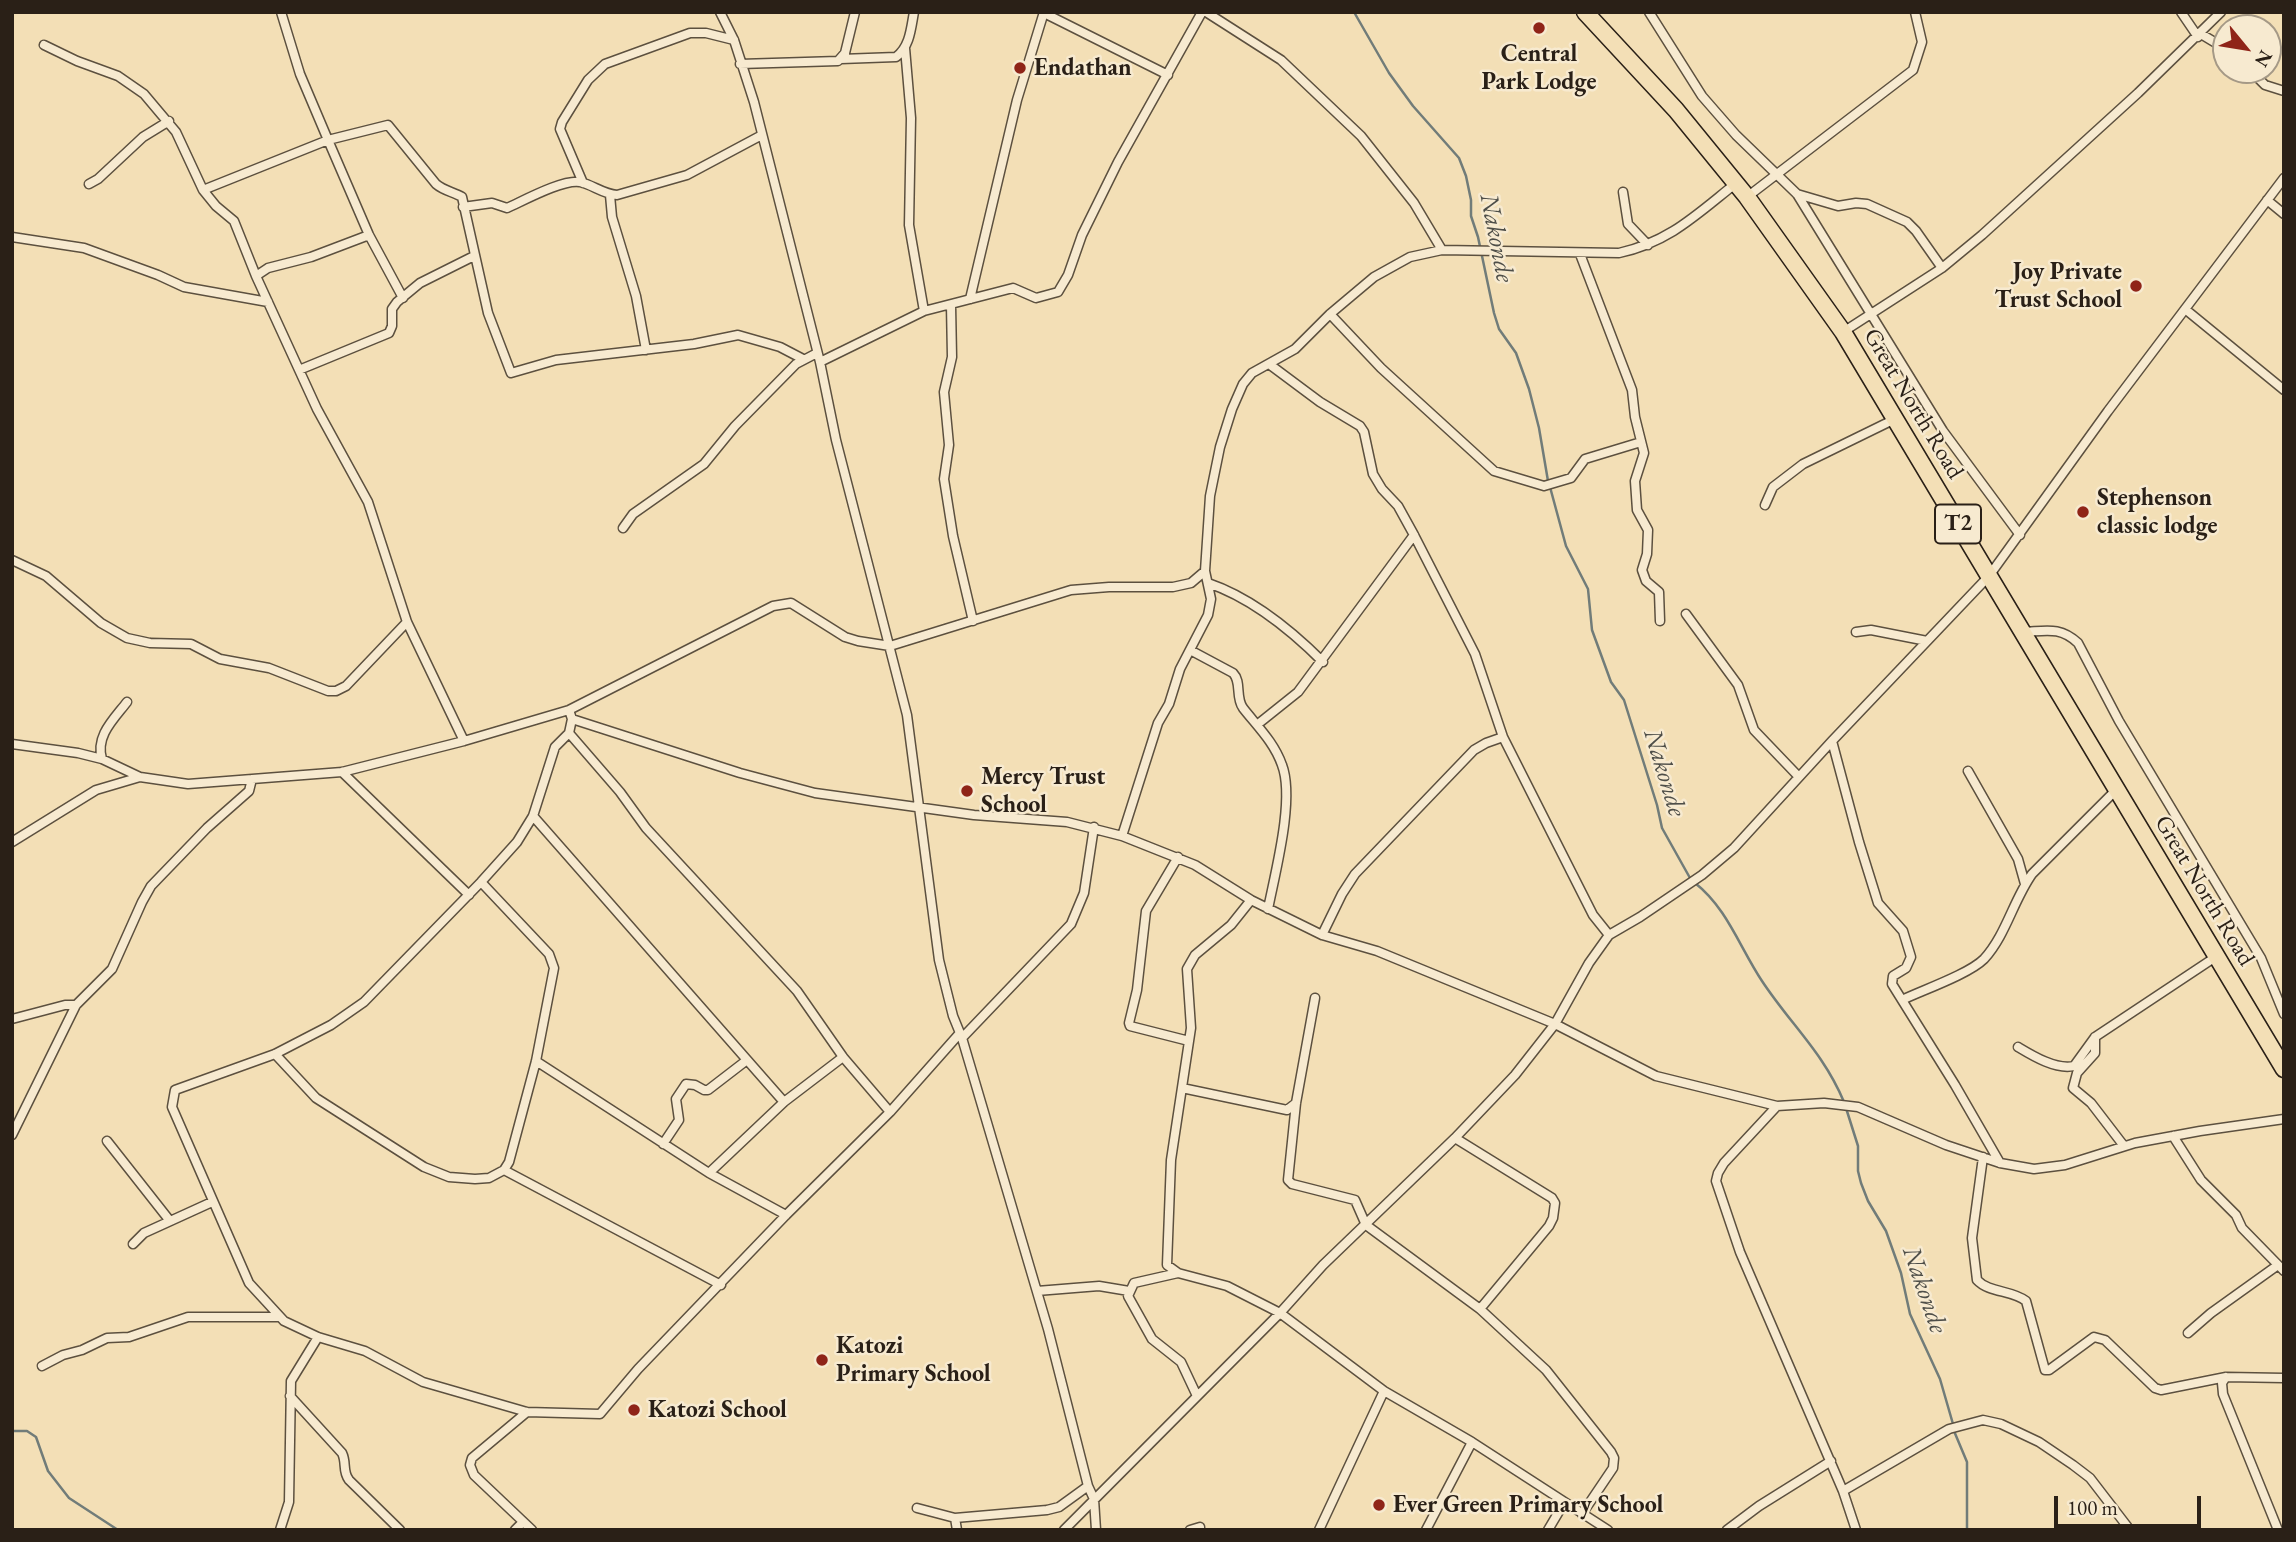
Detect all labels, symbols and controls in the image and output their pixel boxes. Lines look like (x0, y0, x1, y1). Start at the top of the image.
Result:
north arrow (2212, 14, 2282, 84)
marker: Central Park Lodge (1531, 20, 1547, 36)
place label: Central Park Lodge (1482, 40, 1596, 96)
text: N (2249, 46, 2279, 72)
place label: Endathan (1034, 54, 1132, 82)
marker: Endathan (1012, 60, 1028, 76)
water label: Nakonde (1472, 191, 1520, 285)
place label: Joy Private Trust School (1994, 258, 2122, 314)
marker: Joy Private Trust School (2128, 278, 2144, 294)
street label: Great North Road (1857, 323, 1969, 485)
place label: Stephenson classic lodge (2097, 484, 2218, 540)
road number: T2 (1935, 504, 1981, 544)
marker: Stephenson classic lodge (2075, 504, 2091, 520)
water label: Nakonde (1636, 725, 1692, 821)
place label: Mercy Trust School (981, 763, 1105, 819)
marker: Mercy Trust School (959, 783, 975, 799)
street label: Great North Road (2148, 810, 2260, 972)
water label: Nakonde (1895, 1242, 1953, 1338)
place label: Katozi Primary School (836, 1332, 990, 1388)
marker: Katozi Primary School (814, 1352, 830, 1368)
place label: Katozi School (648, 1396, 787, 1424)
marker: Katozi School (626, 1402, 642, 1418)
scale bar (2058, 1482, 2205, 1526)
place label: Ever Green Primary School (1393, 1491, 1663, 1519)
text: 100 m (2067, 1494, 2118, 1521)
marker: Ever Green Primary School (1371, 1497, 1387, 1513)

